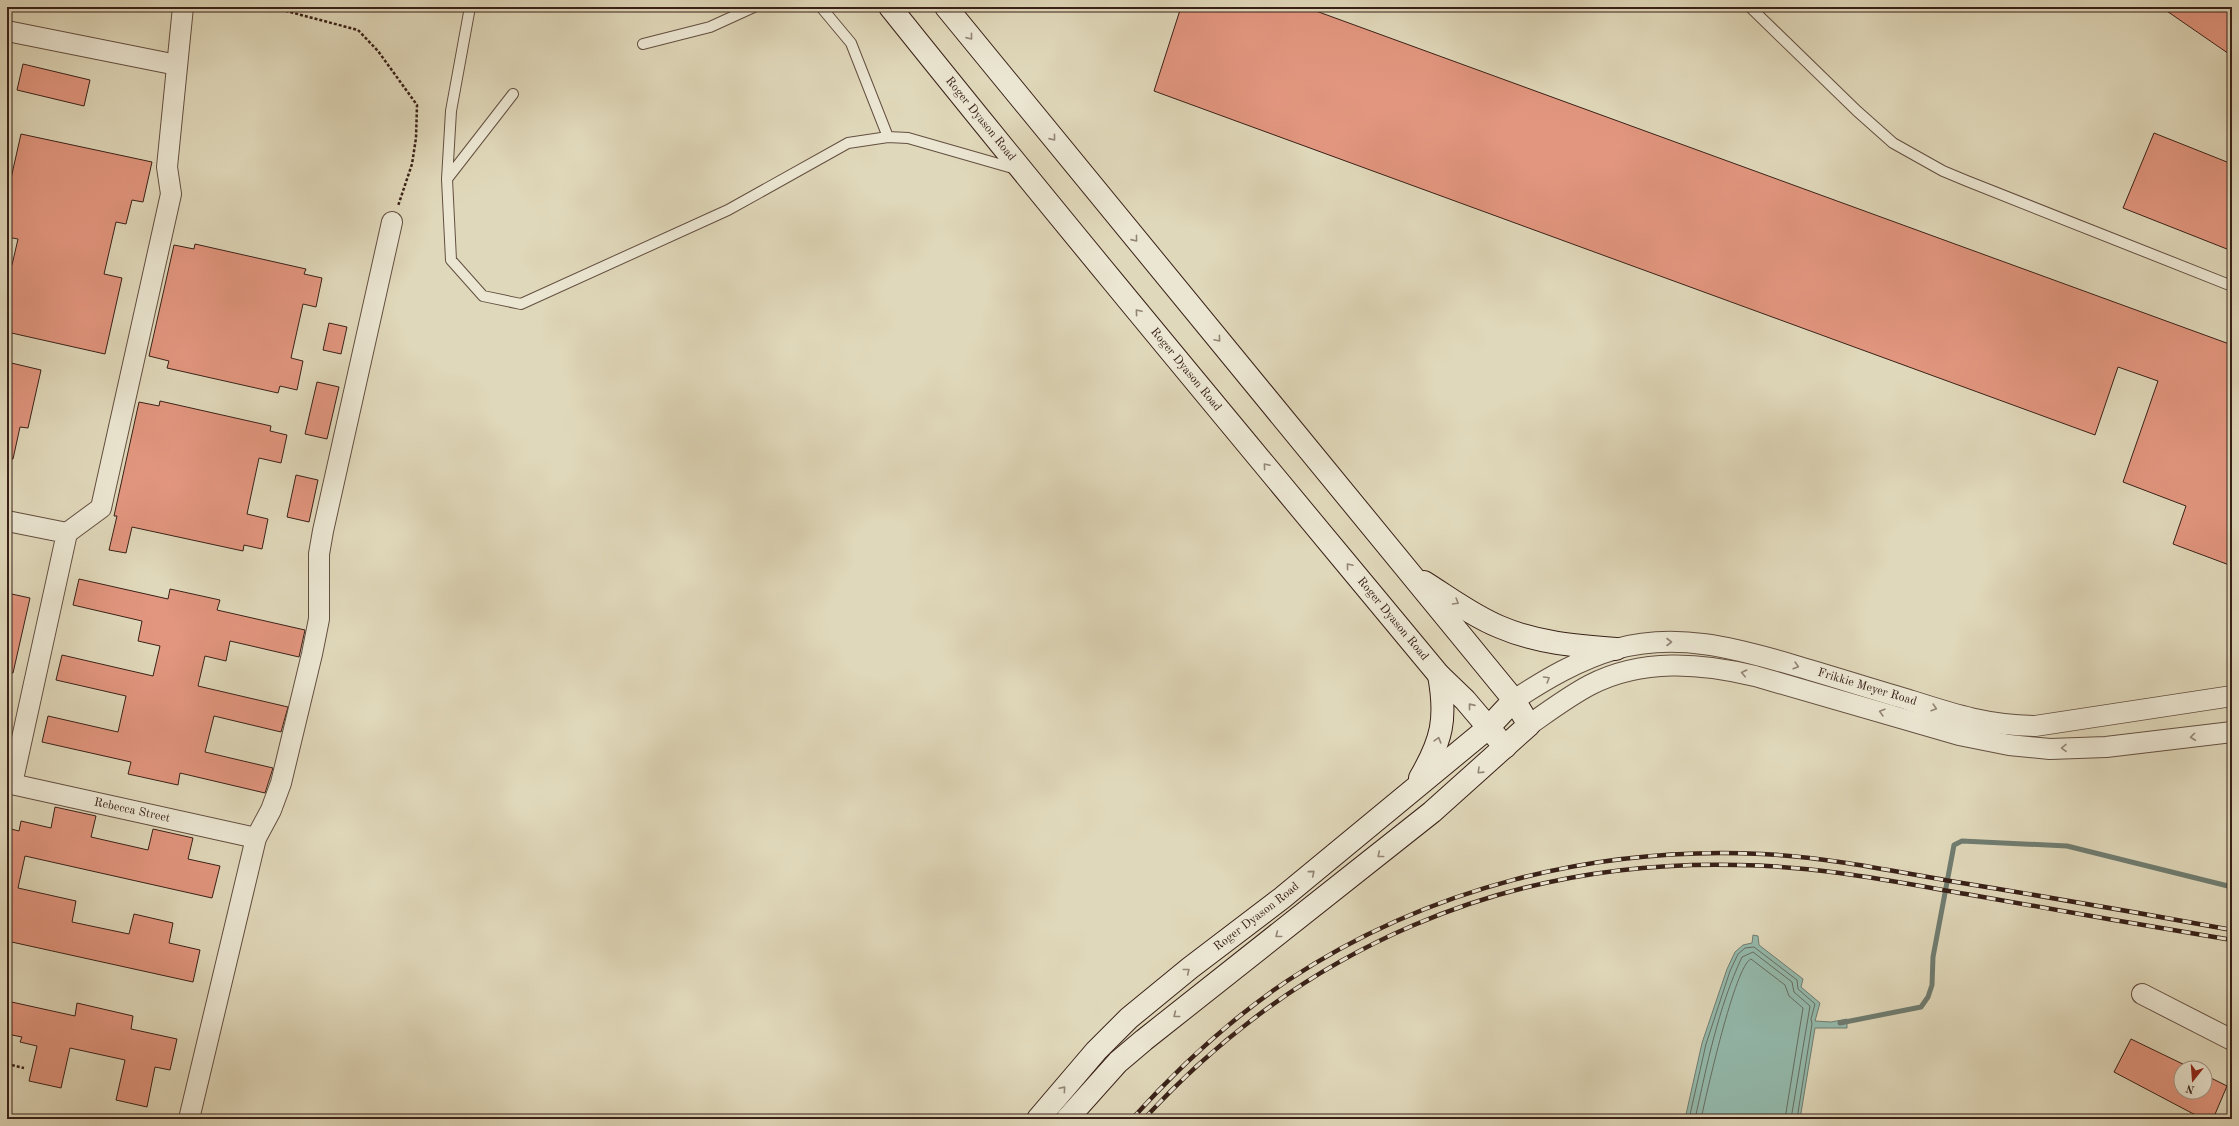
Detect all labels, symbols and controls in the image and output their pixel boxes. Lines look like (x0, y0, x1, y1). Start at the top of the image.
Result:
one-way arrow (966, 33, 973, 40)
street label: Roger Dyason Road (943, 75, 1018, 163)
one-way arrow (1048, 133, 1055, 141)
one-way arrow (1130, 234, 1137, 241)
one-way arrow (1136, 310, 1143, 317)
street label: Roger Dyason Road (1148, 326, 1224, 414)
one-way arrow (1213, 334, 1220, 341)
one-way arrow (1263, 464, 1270, 471)
one-way arrow (1346, 564, 1353, 571)
street label: Roger Dyason Road (1355, 575, 1430, 663)
one-way arrow (1452, 597, 1459, 604)
one-way arrow (1666, 638, 1672, 646)
one-way arrow (1793, 661, 1800, 670)
street label: Frikkie Meyer Road (1816, 667, 1918, 708)
one-way arrow (1741, 669, 1748, 678)
one-way arrow (1543, 677, 1550, 684)
one-way arrow (1931, 703, 1938, 712)
one-way arrow (1468, 704, 1475, 711)
one-way arrow (1879, 708, 1886, 717)
one-way arrow (2190, 732, 2196, 741)
one-way arrow (1433, 737, 1442, 744)
one-way arrow (2061, 744, 2067, 752)
one-way arrow (1477, 766, 1485, 774)
street label: Rebecca Street (93, 796, 171, 825)
one-way arrow (1378, 850, 1385, 857)
one-way arrow (1308, 871, 1315, 878)
street label: Roger Dyason Road (1212, 880, 1302, 953)
one-way arrow (1275, 930, 1282, 937)
one-way arrow (1183, 968, 1190, 975)
one-way arrow (1173, 1010, 1180, 1017)
north arrow (2173, 1060, 2213, 1100)
text: N (2184, 1081, 2196, 1095)
one-way arrow (1058, 1086, 1065, 1093)

